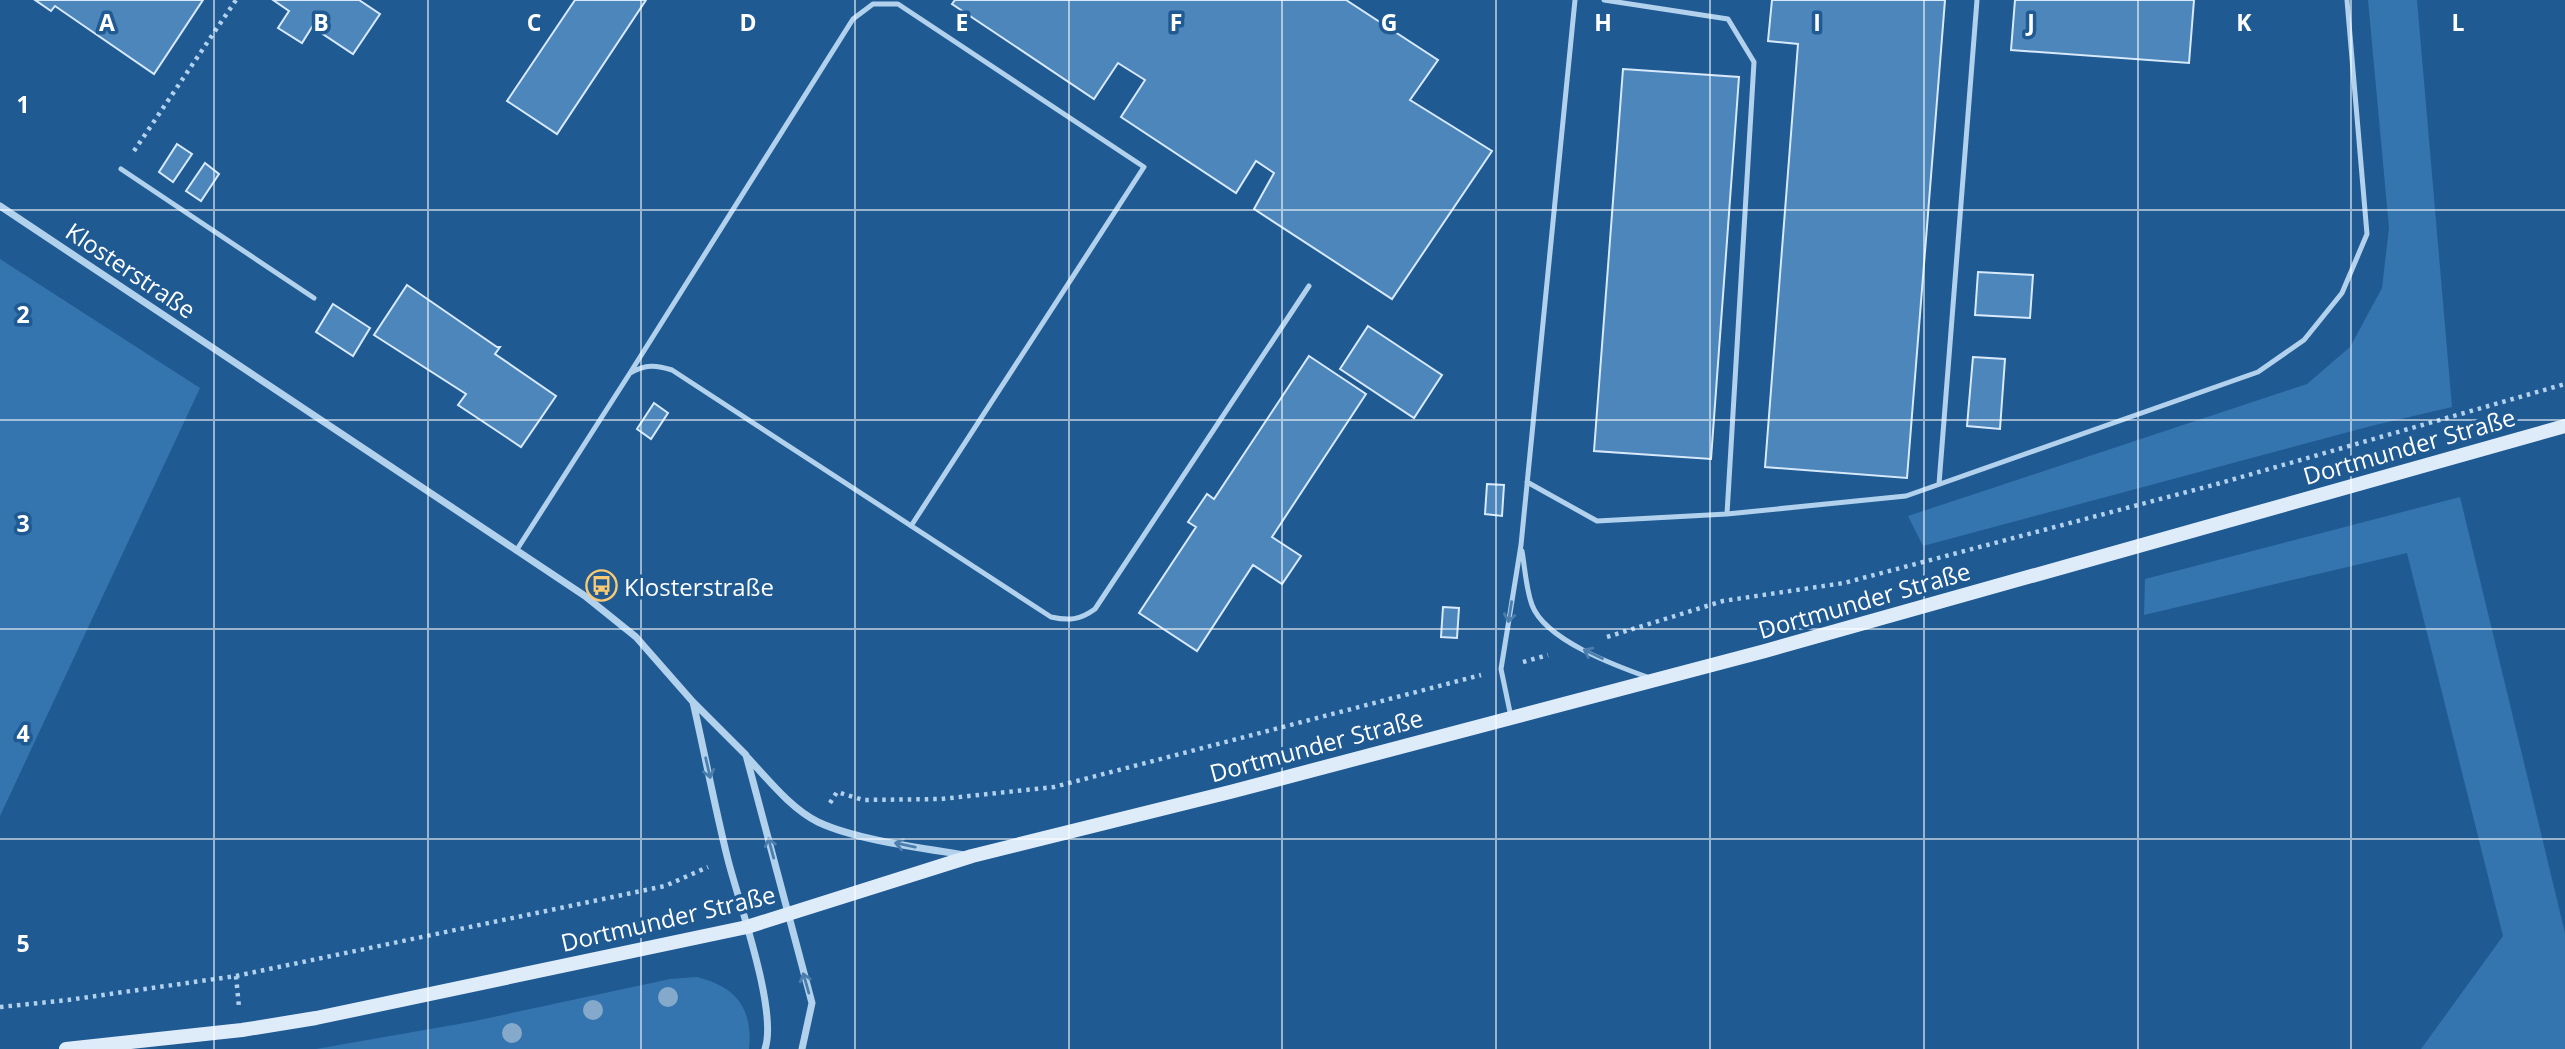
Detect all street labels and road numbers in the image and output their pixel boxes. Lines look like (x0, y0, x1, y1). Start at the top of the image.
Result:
street label: Klosterstraße (60, 214, 202, 326)
street label: Dortmunder Straße (2299, 400, 2519, 492)
street label: Dortmunder Straße (1754, 554, 1974, 646)
street label: Dortmunder Straße (1206, 701, 1426, 789)
street label: Dortmunder Straße (557, 877, 779, 959)

